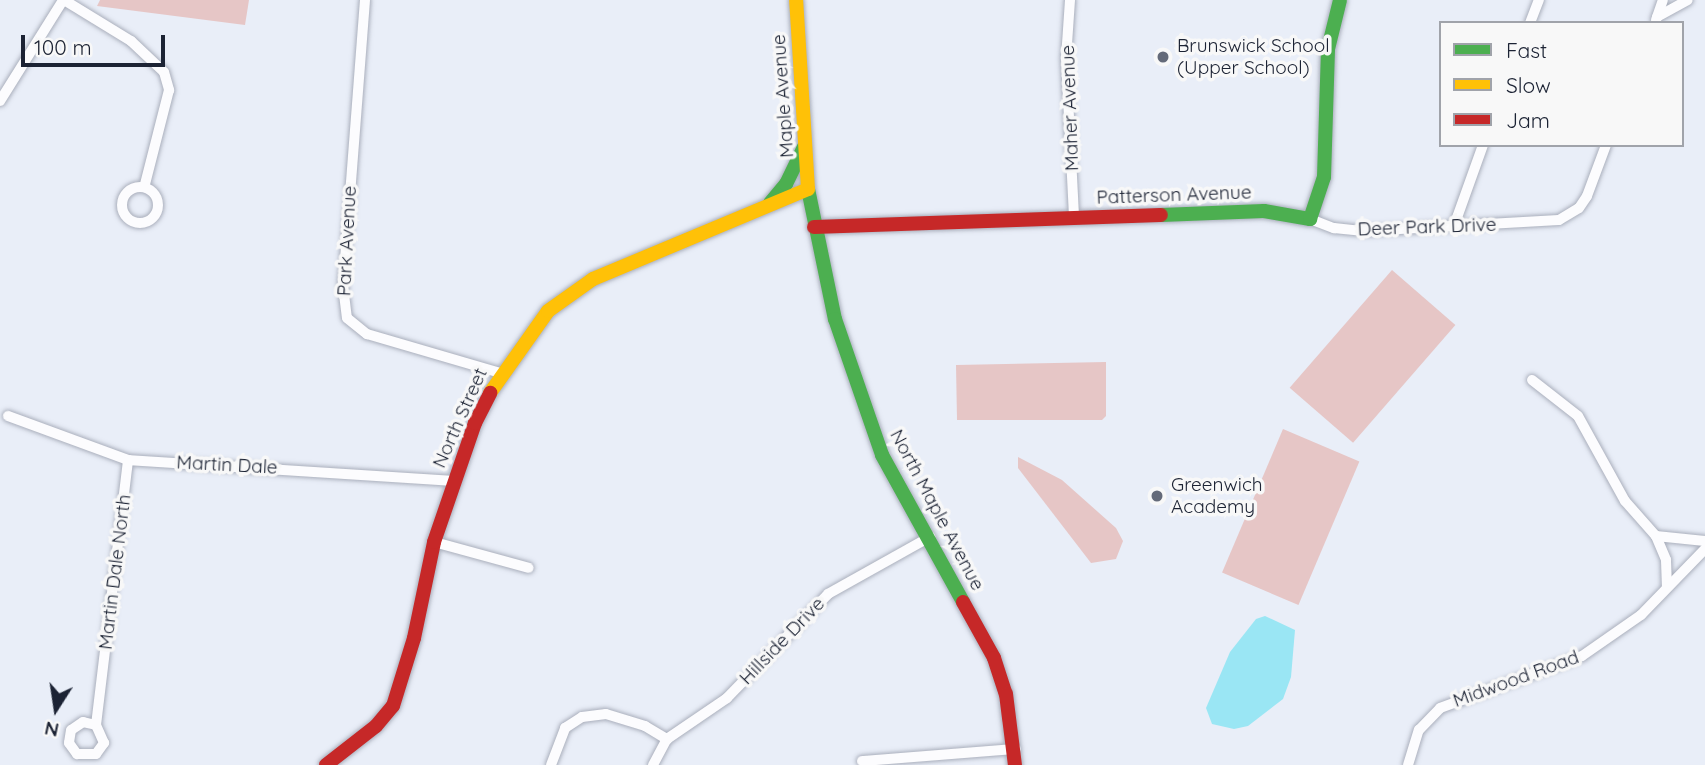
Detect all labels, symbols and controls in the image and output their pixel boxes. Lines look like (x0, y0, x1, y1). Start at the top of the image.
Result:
scale bar (24, 21, 168, 65)
legend (1439, 21, 1684, 147)
street label: Maple Avenue (767, 33, 799, 159)
text: 100 m (34, 34, 92, 60)
place label: Brunswick School (Upper School) (1177, 35, 1330, 79)
text: Fast (1506, 37, 1547, 63)
street label: Maher Avenue (1056, 45, 1084, 171)
marker: Brunswick School (Upper School) (1155, 49, 1171, 65)
text: Slow (1506, 72, 1551, 98)
text: Jam (1506, 107, 1550, 133)
street label: Patterson Avenue (1096, 181, 1252, 209)
street label: Park Avenue (333, 185, 361, 297)
street label: Deer Park Drive (1357, 213, 1497, 241)
street label: North Street (428, 365, 492, 471)
street label: North Maple Avenue (885, 426, 989, 594)
street label: Martin Dale (176, 451, 278, 479)
place label: Greenwich Academy (1171, 474, 1263, 518)
marker: Greenwich Academy (1149, 488, 1165, 504)
street label: Martin Dale North (94, 493, 136, 651)
street label: Hillside Drive (735, 593, 829, 689)
street label: Midwood Road (1450, 646, 1582, 712)
north arrow (21, 674, 91, 744)
text: N (42, 716, 61, 743)

